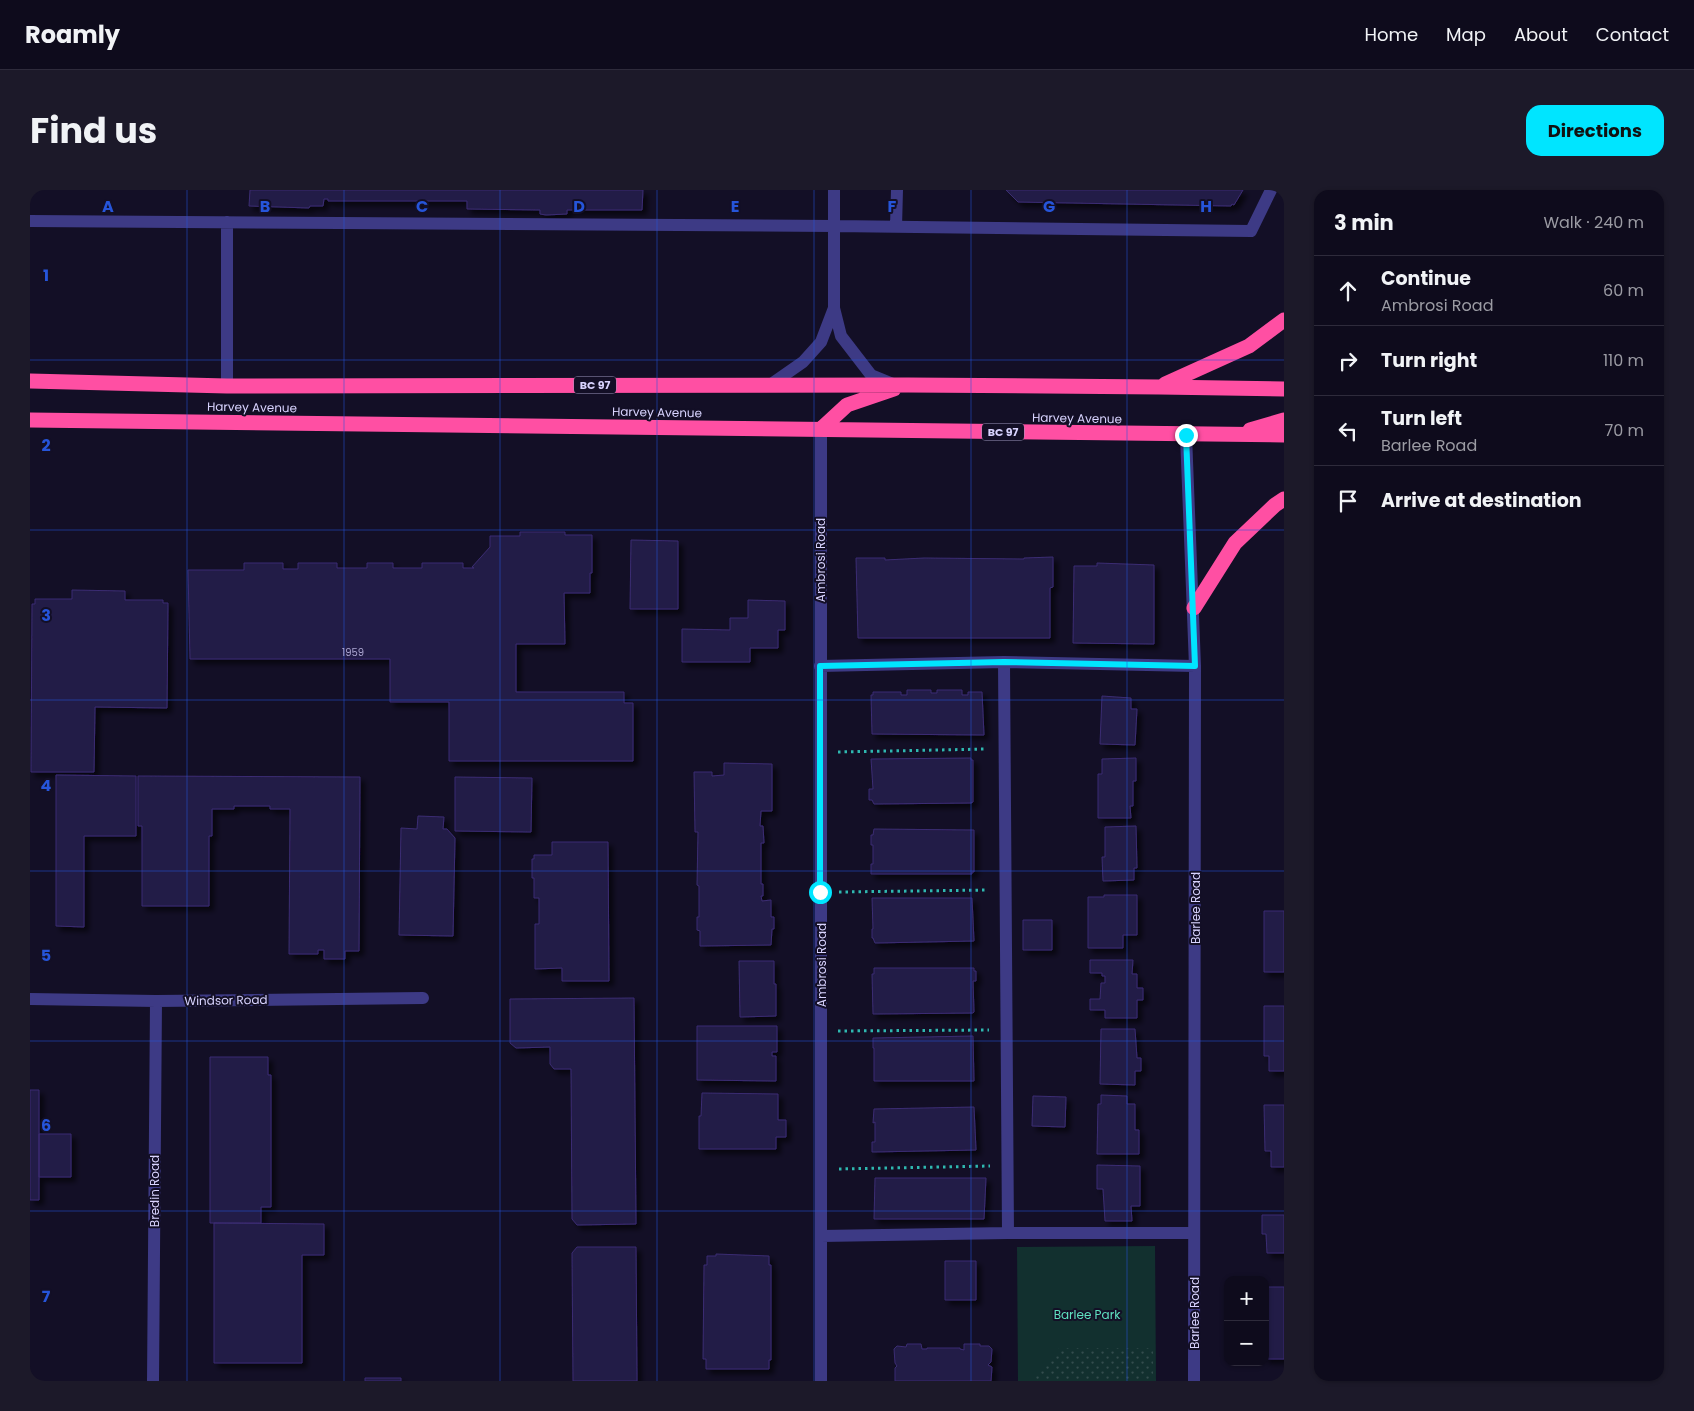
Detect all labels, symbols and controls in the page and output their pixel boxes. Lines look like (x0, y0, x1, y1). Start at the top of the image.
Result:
text: Roamly (25, 18, 120, 51)
text: Home (1364, 22, 1418, 47)
text: Map (1446, 22, 1486, 47)
text: About (1514, 22, 1568, 47)
text: Contact (1596, 22, 1669, 47)
button: Directions (1526, 105, 1664, 156)
text: Find us (30, 106, 157, 155)
text: A (102, 195, 114, 218)
text: B (260, 195, 270, 218)
text: C (416, 195, 428, 218)
text: D (573, 195, 585, 218)
text: E (731, 195, 739, 218)
text: F (888, 195, 897, 218)
text: G (1043, 195, 1055, 218)
text: H (1200, 195, 1212, 218)
text: 3 min (1334, 208, 1394, 237)
text: Walk · 240 m (1543, 211, 1644, 234)
text: 1 (43, 264, 49, 287)
text: Continue (1381, 265, 1471, 292)
icon: ahead (1334, 277, 1362, 305)
text: 60 m (1603, 279, 1644, 302)
text: Ambrosi Road (1381, 294, 1493, 317)
icon: right (1334, 347, 1362, 375)
text: Turn right (1381, 347, 1477, 374)
text: 110 m (1603, 349, 1644, 372)
road number: BC 97 (574, 376, 616, 394)
street label: Harvey Avenue (207, 398, 297, 416)
street label: Harvey Avenue (612, 403, 702, 421)
text: Turn left (1381, 405, 1462, 432)
street label: Harvey Avenue (1032, 409, 1122, 427)
icon: left (1334, 417, 1362, 445)
text: 70 m (1604, 419, 1644, 442)
road number: BC 97 (982, 423, 1024, 440)
route end (1175, 424, 1198, 447)
text: 2 (41, 434, 51, 457)
text: Barlee Road (1381, 434, 1477, 457)
icon: arrive (1334, 487, 1362, 515)
text: Arrive at destination (1381, 487, 1582, 514)
street label: Ambrosi Road (812, 518, 829, 602)
text: 3 (41, 604, 51, 627)
house number: 1959 (342, 645, 364, 660)
text: 4 (41, 774, 52, 797)
street label: Barlee Road (1187, 872, 1204, 944)
route start (809, 881, 832, 904)
street label: Ambrosi Road (813, 923, 830, 1007)
text: 5 (41, 944, 51, 967)
street label: Windsor Road (184, 991, 268, 1009)
text: 6 (41, 1114, 51, 1137)
street label: Bredin Road (146, 1155, 163, 1227)
map controls (1224, 1276, 1269, 1366)
button: + (1224, 1276, 1269, 1321)
street label: Barlee Road (1186, 1277, 1203, 1349)
text: 7 (42, 1285, 51, 1308)
park label: Barlee Park (1054, 1306, 1121, 1323)
button: − (1224, 1321, 1269, 1366)

